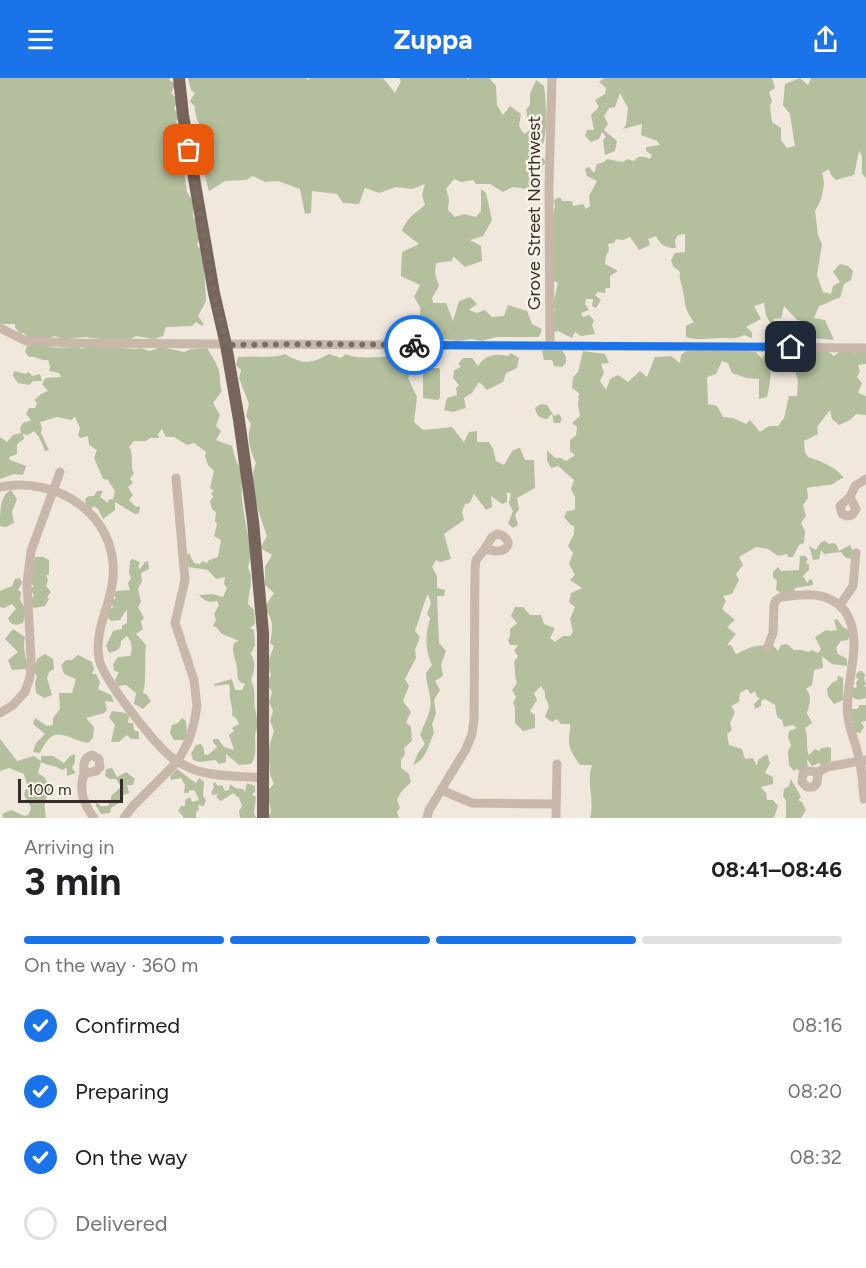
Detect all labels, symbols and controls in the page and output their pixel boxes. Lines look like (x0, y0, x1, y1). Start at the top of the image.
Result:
icon: menu (24, 23, 57, 56)
text: Zuppa (393, 23, 473, 56)
icon: share (809, 23, 842, 56)
street label: Grove Street Northwest (523, 116, 545, 310)
pin (163, 124, 214, 175)
icon: bag (172, 133, 205, 166)
courier (384, 315, 444, 375)
pin (765, 321, 816, 372)
icon: bike (398, 329, 431, 362)
icon: home (774, 330, 807, 363)
scale bar (18, 776, 123, 804)
text: 100 m (27, 780, 72, 799)
text: Arriving in (24, 835, 114, 859)
text: 08:41–08:46 (711, 856, 842, 883)
text: 3 min (24, 858, 121, 905)
text: On the way · 360 m (24, 953, 198, 977)
icon: check (24, 1009, 57, 1042)
text: Confirmed (75, 1012, 180, 1039)
text: 08:16 (792, 1013, 842, 1037)
icon: check (24, 1075, 57, 1108)
text: Preparing (75, 1078, 169, 1105)
text: 08:20 (788, 1079, 842, 1103)
icon: check (24, 1141, 57, 1174)
text: On the way (75, 1144, 187, 1171)
text: 08:32 (790, 1145, 842, 1169)
text: Delivered (75, 1210, 168, 1237)

